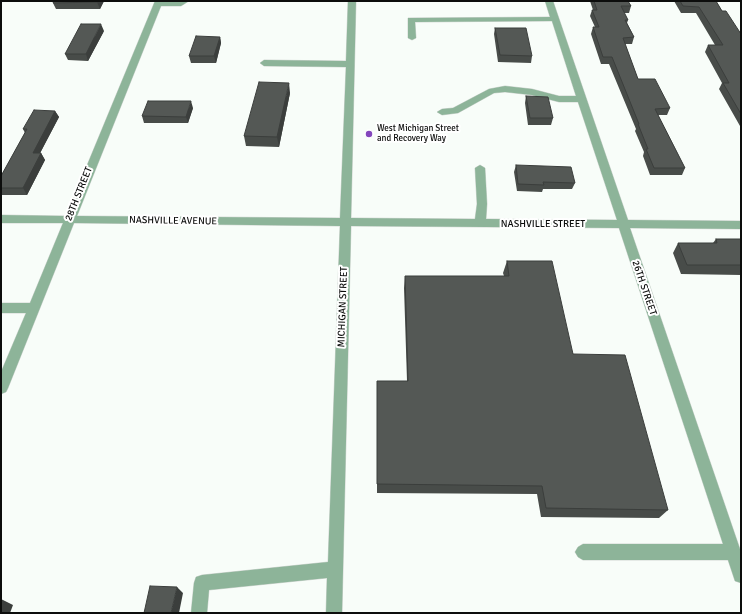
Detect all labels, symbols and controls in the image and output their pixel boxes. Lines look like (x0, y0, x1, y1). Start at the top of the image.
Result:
place label: West Michigan Street and Recovery Way (377, 124, 459, 145)
marker: West Michigan Street and Recovery Way (364, 129, 374, 139)
street label: 28TH STREET (63, 165, 95, 223)
street label: NASHVILLE AVENUE (129, 214, 217, 228)
street label: NASHVILLE STREET (501, 218, 585, 230)
street label: 26TH STREET (629, 259, 659, 317)
street label: MICHIGAN STREET (336, 266, 350, 348)

